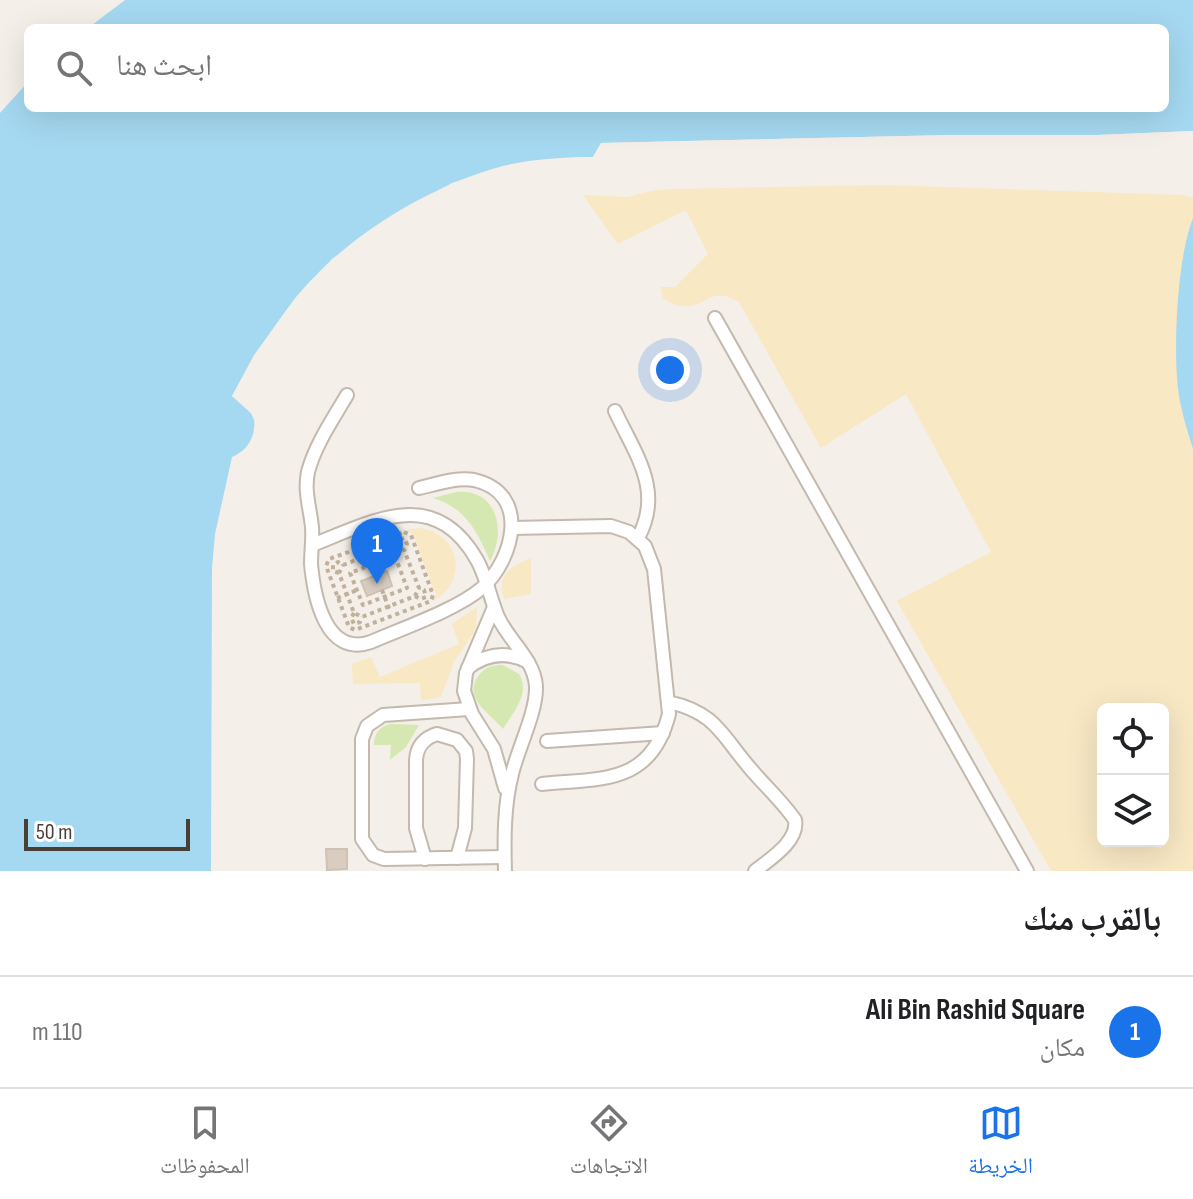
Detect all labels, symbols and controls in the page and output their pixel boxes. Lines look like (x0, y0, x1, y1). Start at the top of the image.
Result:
search box (24, 24, 1169, 112)
icon: search (52, 46, 96, 90)
text: ابحث هنا (116, 48, 212, 84)
your location (650, 350, 690, 390)
pin: 1 (351, 518, 403, 584)
map controls (1097, 703, 1169, 847)
button: locate (1097, 703, 1169, 775)
button: layers (1097, 775, 1169, 847)
scale bar (24, 815, 190, 851)
text: 50 m (36, 819, 72, 846)
text: بالقرب منك (1023, 899, 1161, 940)
text: Ali Bin Rashid Square (866, 992, 1085, 1028)
text: 110 m (32, 1017, 83, 1048)
text: 1 (1130, 1017, 1140, 1048)
text: مكان (1039, 1033, 1085, 1064)
tab: المحفوظات (160, 1101, 250, 1187)
tab: الاتجاهات (570, 1101, 648, 1187)
tab: الخريطة (968, 1101, 1033, 1187)

